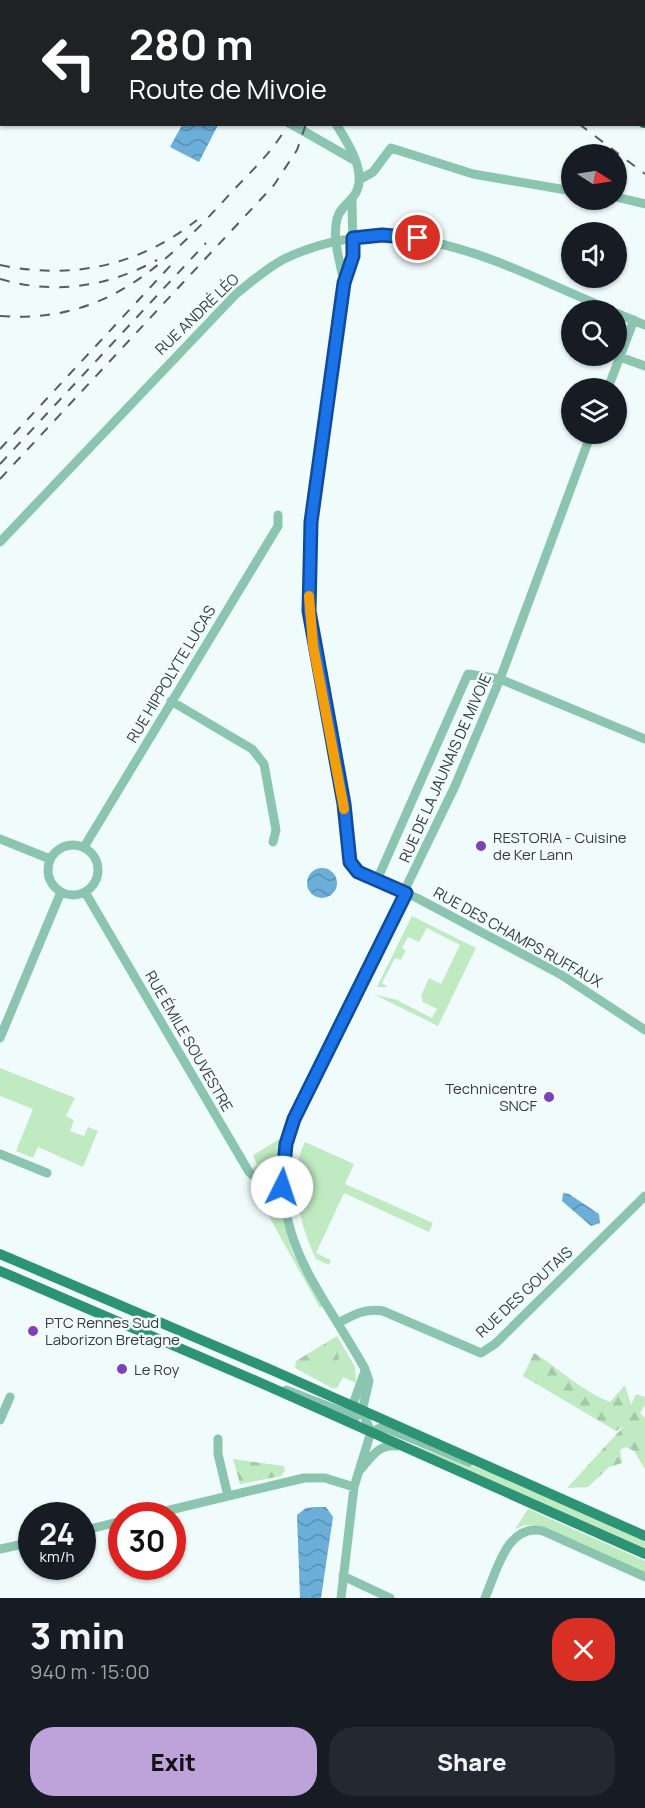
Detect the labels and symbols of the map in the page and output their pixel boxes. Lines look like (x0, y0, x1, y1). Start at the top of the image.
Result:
north arrow (561, 144, 627, 210)
pin (392, 212, 443, 263)
street label: RUE ANDRÉ LÉO (151, 268, 244, 359)
street label: RUE HIPPOLYTE LUCAS (122, 601, 220, 747)
street label: RUE DE LA JAUNAIS DE MIVOIE (394, 670, 496, 866)
place label: RESTORIA - Cuisine de Ker Lann (493, 827, 627, 865)
marker: RESTORIA - Cuisine de Ker Lann (474, 839, 488, 853)
street label: RUE DES CHAMPS RUFFAUX (430, 882, 606, 992)
street label: RUE ÉMILE SOUVESTRE (140, 967, 238, 1115)
place label: Technicentre SNCF (445, 1078, 537, 1116)
marker: Technicentre SNCF (542, 1090, 556, 1104)
position arrow (250, 1155, 314, 1219)
street label: RUE DES GOUTAIS (471, 1242, 577, 1342)
place label: PTC Rennes Sud Laborizon Bretagne (45, 1312, 180, 1350)
marker: PTC Rennes Sud Laborizon Bretagne (26, 1324, 40, 1338)
place label: Le Roy (134, 1359, 179, 1380)
marker: Le Roy (115, 1362, 129, 1376)
speed limit sign: 30 (108, 1502, 186, 1580)

